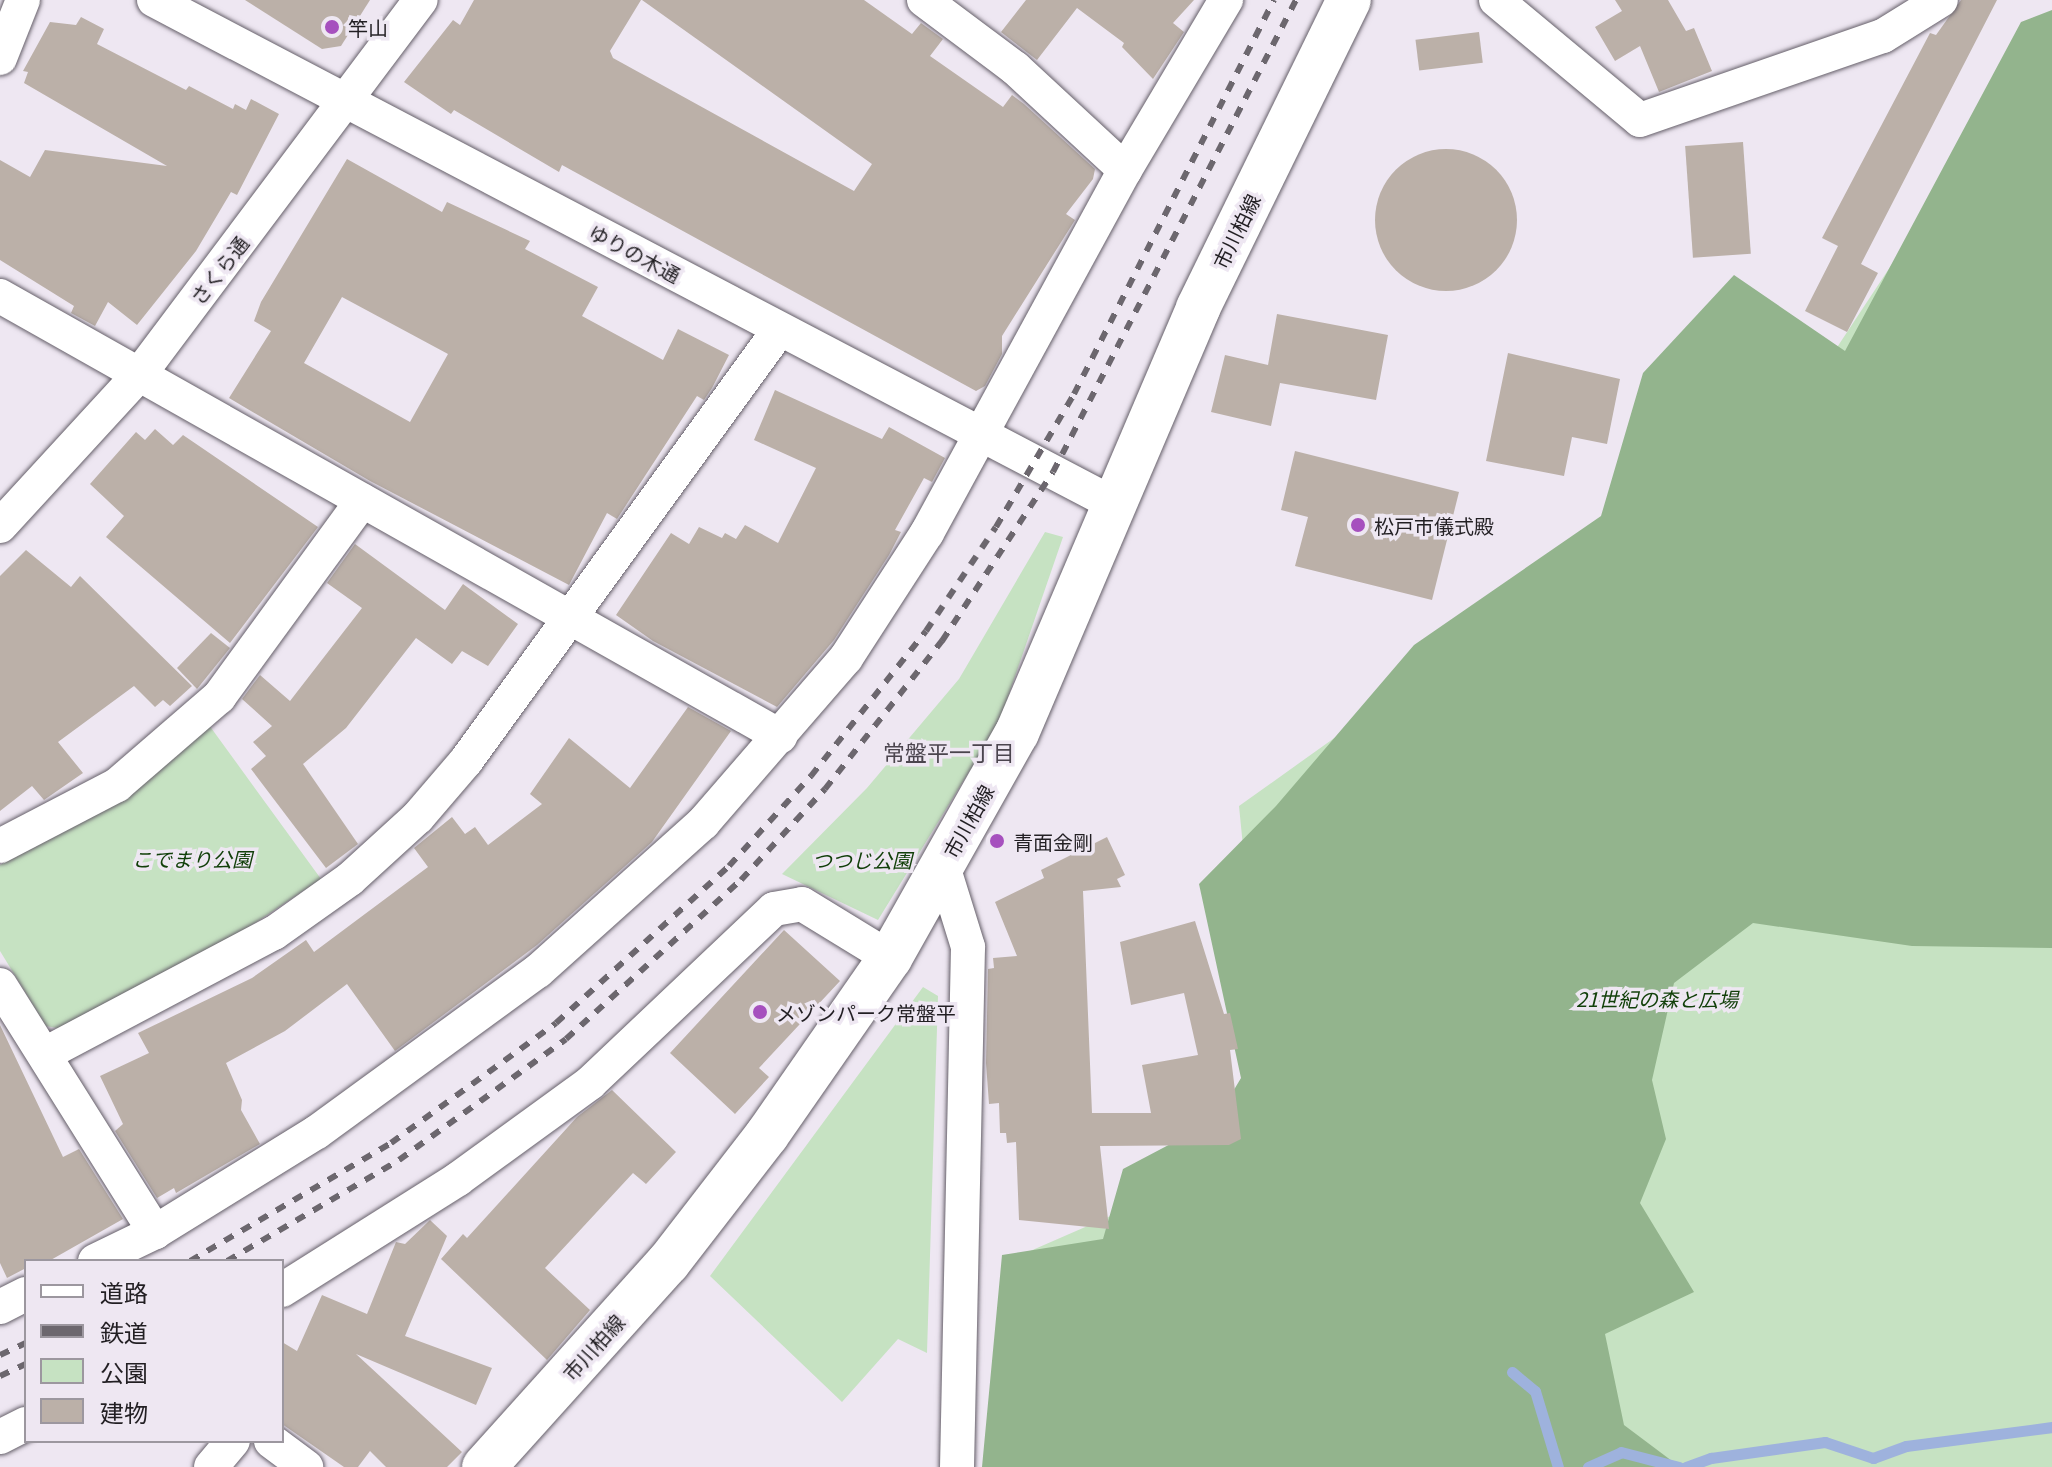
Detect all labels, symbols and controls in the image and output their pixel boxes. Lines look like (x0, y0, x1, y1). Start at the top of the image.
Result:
place label: 竿山 (348, 15, 388, 39)
marker: 竿山 (323, 18, 341, 36)
street label: 市川柏線 (1208, 190, 1264, 272)
street label: ゆりの木通 (585, 219, 685, 287)
street label: さくら通 (185, 231, 253, 309)
place label: 松戸市儀式殿 (1374, 513, 1494, 537)
marker: 松戸市儀式殿 (1349, 516, 1367, 534)
district label: 常盤平一丁目 (883, 739, 1015, 765)
street label: 市川柏線 (938, 780, 998, 862)
place label: 青面金剛 (1013, 829, 1093, 853)
marker: 青面金剛 (988, 832, 1006, 850)
park label: こでまり公園 (132, 846, 252, 870)
park label: つつじ公園 (812, 847, 912, 871)
park label: 21世紀の森と広場 (1576, 986, 1738, 1010)
place label: メゾンパーク常盤平 (776, 1000, 956, 1024)
marker: メゾンパーク常盤平 (751, 1003, 769, 1021)
legend (24, 1259, 284, 1443)
text: 道路 (100, 1274, 148, 1309)
street label: 市川柏線 (557, 1309, 629, 1385)
text: 鉄道 (100, 1314, 148, 1349)
text: 公園 (100, 1354, 148, 1389)
text: 建物 (100, 1394, 148, 1429)

